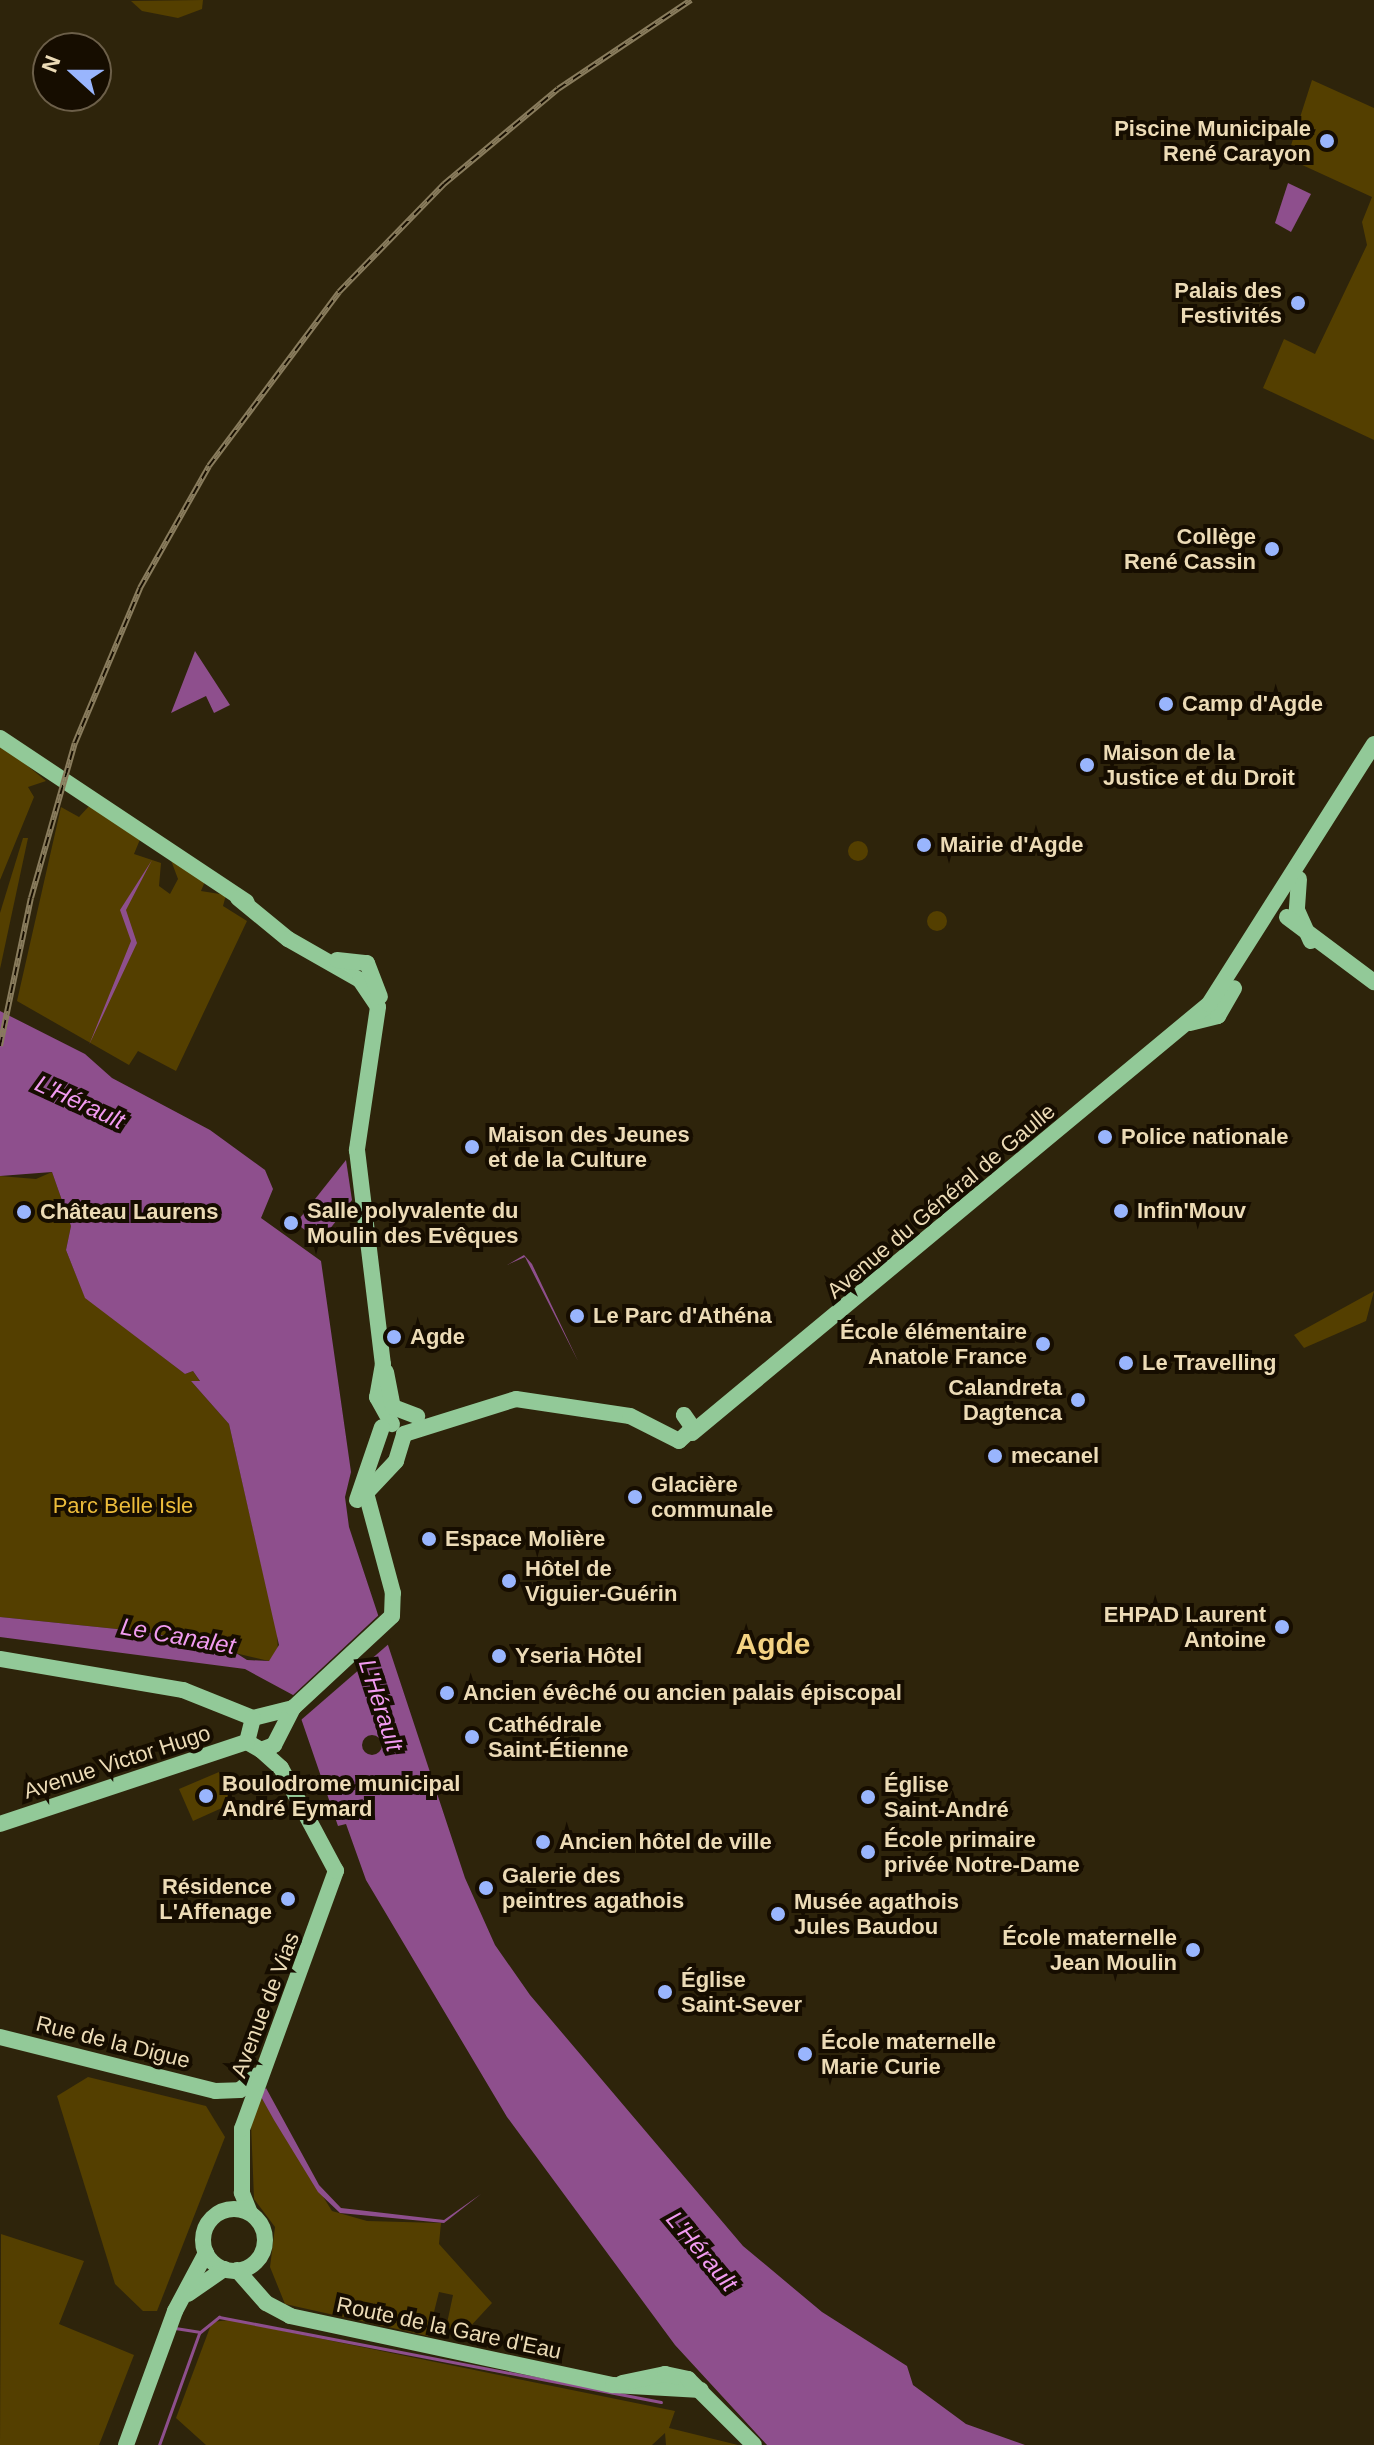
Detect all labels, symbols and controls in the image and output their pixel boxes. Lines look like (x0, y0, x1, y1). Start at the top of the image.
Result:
north arrow (32, 32, 112, 112)
text: N (36, 52, 66, 76)
place label: Piscine Municipale René Carayon (1114, 115, 1311, 166)
marker: Piscine Municipale René Carayon (1318, 132, 1336, 150)
place label: Palais des Festivités (1174, 277, 1282, 328)
marker: Palais des Festivités (1289, 294, 1307, 312)
place label: Collège René Cassin (1124, 523, 1256, 574)
marker: Collège René Cassin (1263, 540, 1281, 558)
place label: Camp d'Agde (1182, 691, 1323, 717)
marker: Camp d'Agde (1157, 695, 1175, 713)
place label: Maison de la Justice et du Droit (1103, 739, 1295, 790)
marker: Maison de la Justice et du Droit (1078, 756, 1096, 774)
place label: Mairie d'Agde (940, 832, 1083, 858)
marker: Mairie d'Agde (915, 836, 933, 854)
water label: L'Hérault (31, 1069, 129, 1135)
street label: Avenue du Général de Gaulle (822, 1098, 1060, 1304)
place label: Maison des Jeunes et de la Culture (488, 1121, 690, 1172)
place label: Police nationale (1121, 1124, 1288, 1150)
marker: Police nationale (1096, 1128, 1114, 1146)
marker: Maison des Jeunes et de la Culture (463, 1138, 481, 1156)
place label: Salle polyvalente du Moulin des Evêques (307, 1197, 519, 1248)
place label: Infin'Mouv (1137, 1198, 1246, 1224)
place label: Château Laurens (40, 1199, 218, 1225)
marker: Infin'Mouv (1112, 1202, 1130, 1220)
marker: Château Laurens (15, 1203, 33, 1221)
marker: Salle polyvalente du Moulin des Evêques (282, 1214, 300, 1232)
place label: Le Parc d'Athéna (593, 1303, 772, 1329)
marker: Le Parc d'Athéna (568, 1307, 586, 1325)
place label: École élémentaire Anatole France (840, 1318, 1027, 1370)
place label: Agde (410, 1324, 465, 1350)
marker: Agde (385, 1328, 403, 1346)
marker: École élémentaire Anatole France (1034, 1335, 1052, 1353)
place label: Le Travelling (1142, 1350, 1276, 1376)
marker: Le Travelling (1117, 1354, 1135, 1372)
place label: Calandreta Dagtenca (948, 1374, 1062, 1426)
marker: Calandreta Dagtenca (1069, 1391, 1087, 1409)
place label: mecanel (1011, 1443, 1099, 1469)
marker: mecanel (986, 1447, 1004, 1465)
place label: Glacière communale (651, 1471, 773, 1522)
marker: Glacière communale (626, 1488, 644, 1506)
park label: Parc Belle Isle (53, 1493, 193, 1519)
place label: Espace Molière (445, 1526, 605, 1552)
marker: Espace Molière (420, 1530, 438, 1548)
place label: Hôtel de Viguier-Guérin (525, 1555, 677, 1606)
marker: Hôtel de Viguier-Guérin (500, 1572, 518, 1590)
place label: EHPAD Laurent Antoine (1104, 1601, 1266, 1652)
water label: Le Canalet (118, 1612, 238, 1660)
marker: EHPAD Laurent Antoine (1273, 1618, 1291, 1636)
district label: Agde (736, 1626, 810, 1662)
place label: Yseria Hôtel (515, 1643, 642, 1669)
marker: Yseria Hôtel (490, 1647, 508, 1665)
water label: L'Hérault (353, 1655, 409, 1755)
place label: Ancien évêché ou ancien palais épiscopal (463, 1680, 902, 1706)
marker: Ancien évêché ou ancien palais épiscopal (438, 1684, 456, 1702)
place label: Cathédrale Saint-Étienne (488, 1711, 629, 1762)
street label: Avenue Victor Hugo (20, 1719, 214, 1805)
marker: Cathédrale Saint-Étienne (463, 1728, 481, 1746)
place label: Boulodrome municipal André Eymard (222, 1770, 460, 1822)
place label: Église Saint-André (884, 1771, 1009, 1822)
marker: Boulodrome municipal André Eymard (197, 1787, 215, 1805)
marker: Église Saint-André (859, 1788, 877, 1806)
place label: École primaire privée Notre-Dame (884, 1826, 1080, 1878)
place label: Ancien hôtel de ville (559, 1829, 772, 1855)
marker: Ancien hôtel de ville (534, 1833, 552, 1851)
marker: École primaire privée Notre-Dame (859, 1843, 877, 1861)
place label: Galerie des peintres agathois (502, 1862, 684, 1914)
place label: Résidence L'Affenage (159, 1873, 272, 1924)
marker: Galerie des peintres agathois (477, 1879, 495, 1897)
place label: Musée agathois Jules Baudou (794, 1888, 959, 1940)
marker: Résidence L'Affenage (279, 1890, 297, 1908)
marker: Musée agathois Jules Baudou (769, 1905, 787, 1923)
place label: École maternelle Jean Moulin (1002, 1924, 1177, 1976)
street label: Avenue de Vias (225, 1929, 305, 2081)
marker: École maternelle Jean Moulin (1184, 1941, 1202, 1959)
place label: Église Saint-Sever (681, 1966, 802, 2018)
marker: Église Saint-Sever (656, 1983, 674, 2001)
street label: Rue de la Digue (33, 2010, 193, 2074)
place label: École maternelle Marie Curie (821, 2028, 996, 2080)
marker: École maternelle Marie Curie (796, 2045, 814, 2063)
water label: L'Hérault (660, 2205, 744, 2297)
street label: Route de la Gare d'Eau (334, 2291, 564, 2365)

